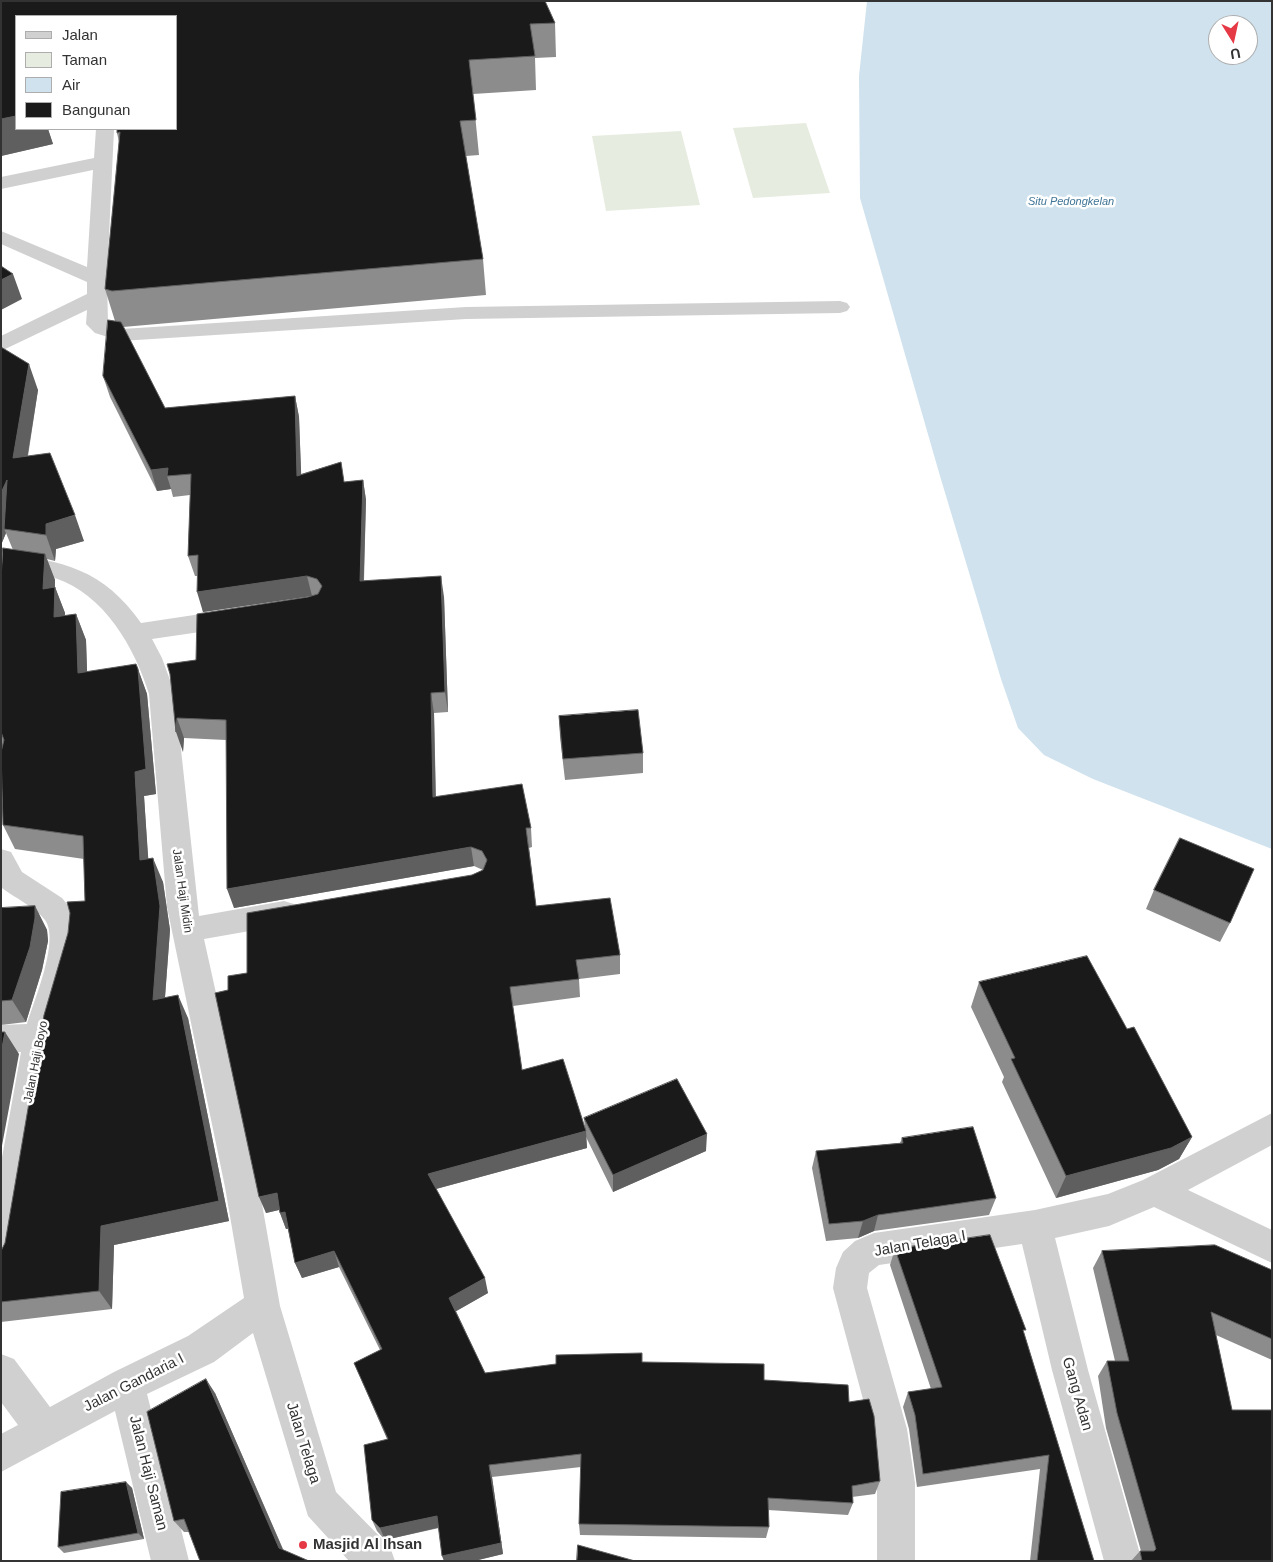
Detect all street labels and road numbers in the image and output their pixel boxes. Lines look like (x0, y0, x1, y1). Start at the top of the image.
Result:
street label: Jalan Haji Midin (169, 848, 195, 934)
street label: Jalan Haji Boyo (21, 1020, 51, 1104)
street label: Jalan Telaga I (873, 1227, 967, 1261)
street label: Jalan Gandaria I (81, 1350, 187, 1416)
street label: Gang Adan (1058, 1355, 1096, 1433)
street label: Jalan Telaga (282, 1400, 324, 1486)
street label: Jalan Haji Saman (125, 1414, 171, 1532)

